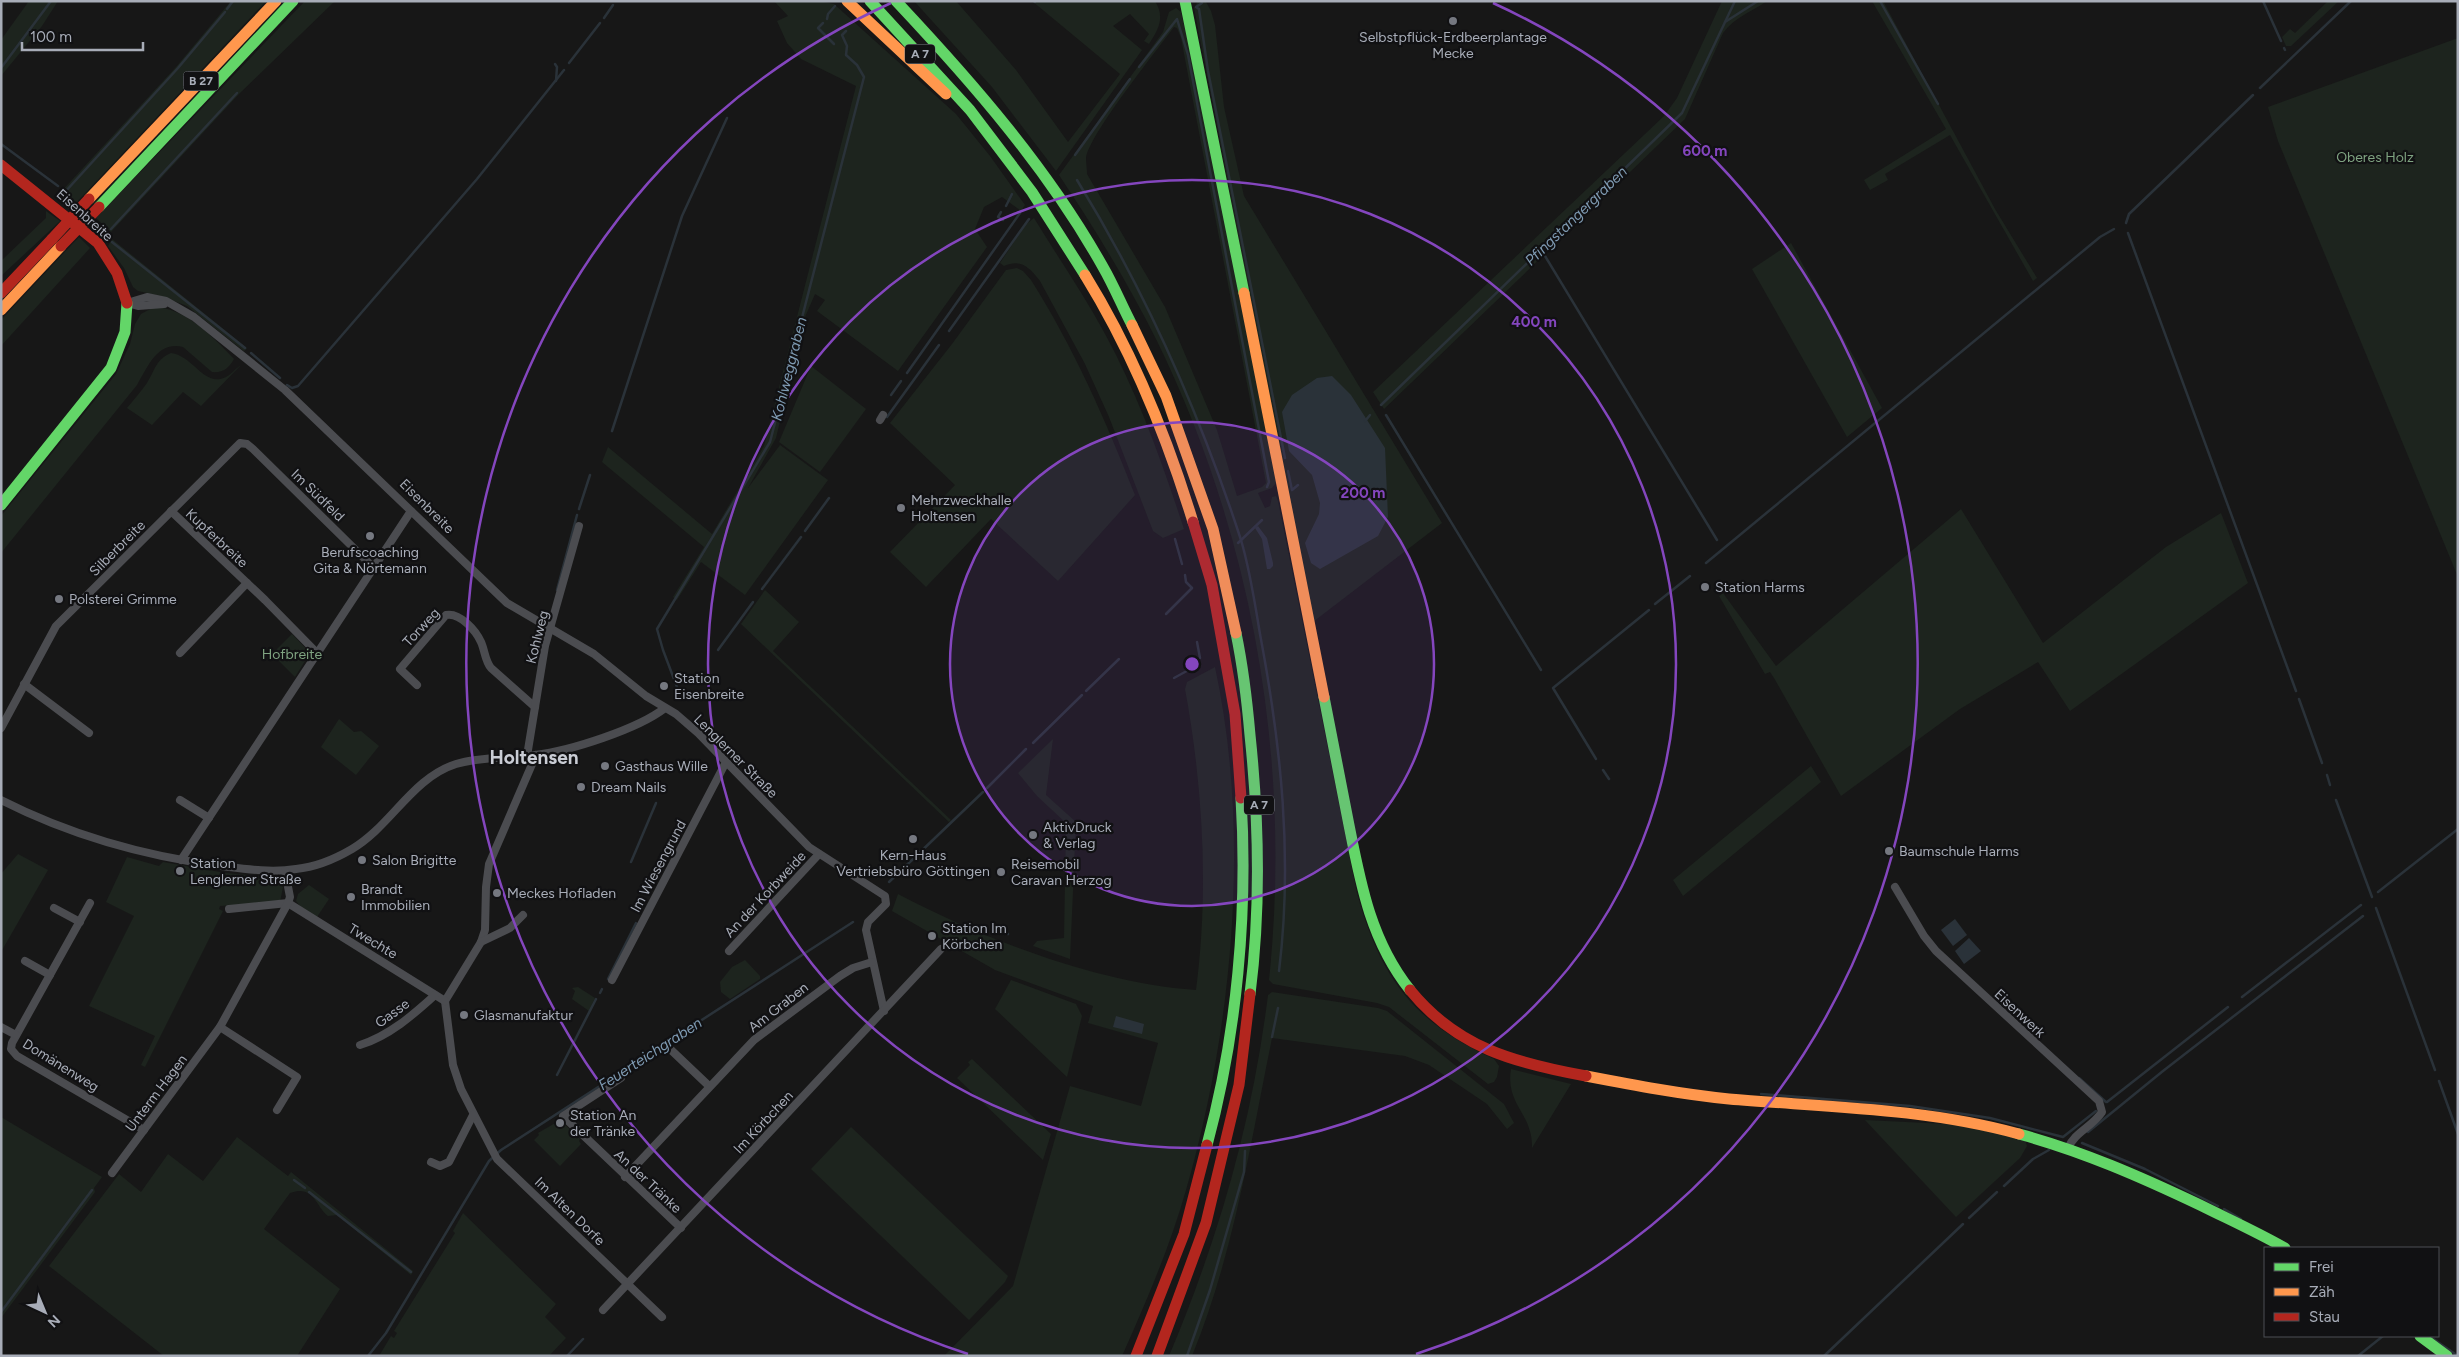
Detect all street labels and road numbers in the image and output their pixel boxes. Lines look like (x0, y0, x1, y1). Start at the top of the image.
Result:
road number: A 7 (905, 44, 935, 64)
road number: B 27 (184, 72, 218, 90)
street label: Eisenbreite (53, 186, 117, 245)
street label: Im Südfeld (287, 466, 348, 525)
street label: Eisenbreite (396, 476, 458, 537)
street label: Kupferbreite (182, 505, 252, 572)
street label: Silberbreite (86, 517, 149, 580)
street label: Torweg (399, 605, 443, 650)
street label: Kohlweg (523, 609, 552, 665)
street label: Lenglerner Straße (690, 711, 781, 802)
road number: A 7 (1244, 796, 1274, 814)
street label: Im Wiesengrund (627, 817, 690, 915)
street label: An der Korbweide (721, 847, 810, 941)
street label: Twechte (345, 920, 401, 963)
street label: Am Graben (745, 979, 812, 1036)
street label: Eisenwerk (1991, 986, 2049, 1041)
street label: Gasse (372, 995, 413, 1032)
street label: Domänenweg (19, 1035, 102, 1096)
street label: Unterm Hagen (122, 1051, 191, 1135)
street label: Im Körbchen (730, 1087, 797, 1157)
street label: An der Tränke (610, 1146, 685, 1217)
street label: Im Alten Dorfe (531, 1174, 609, 1249)

